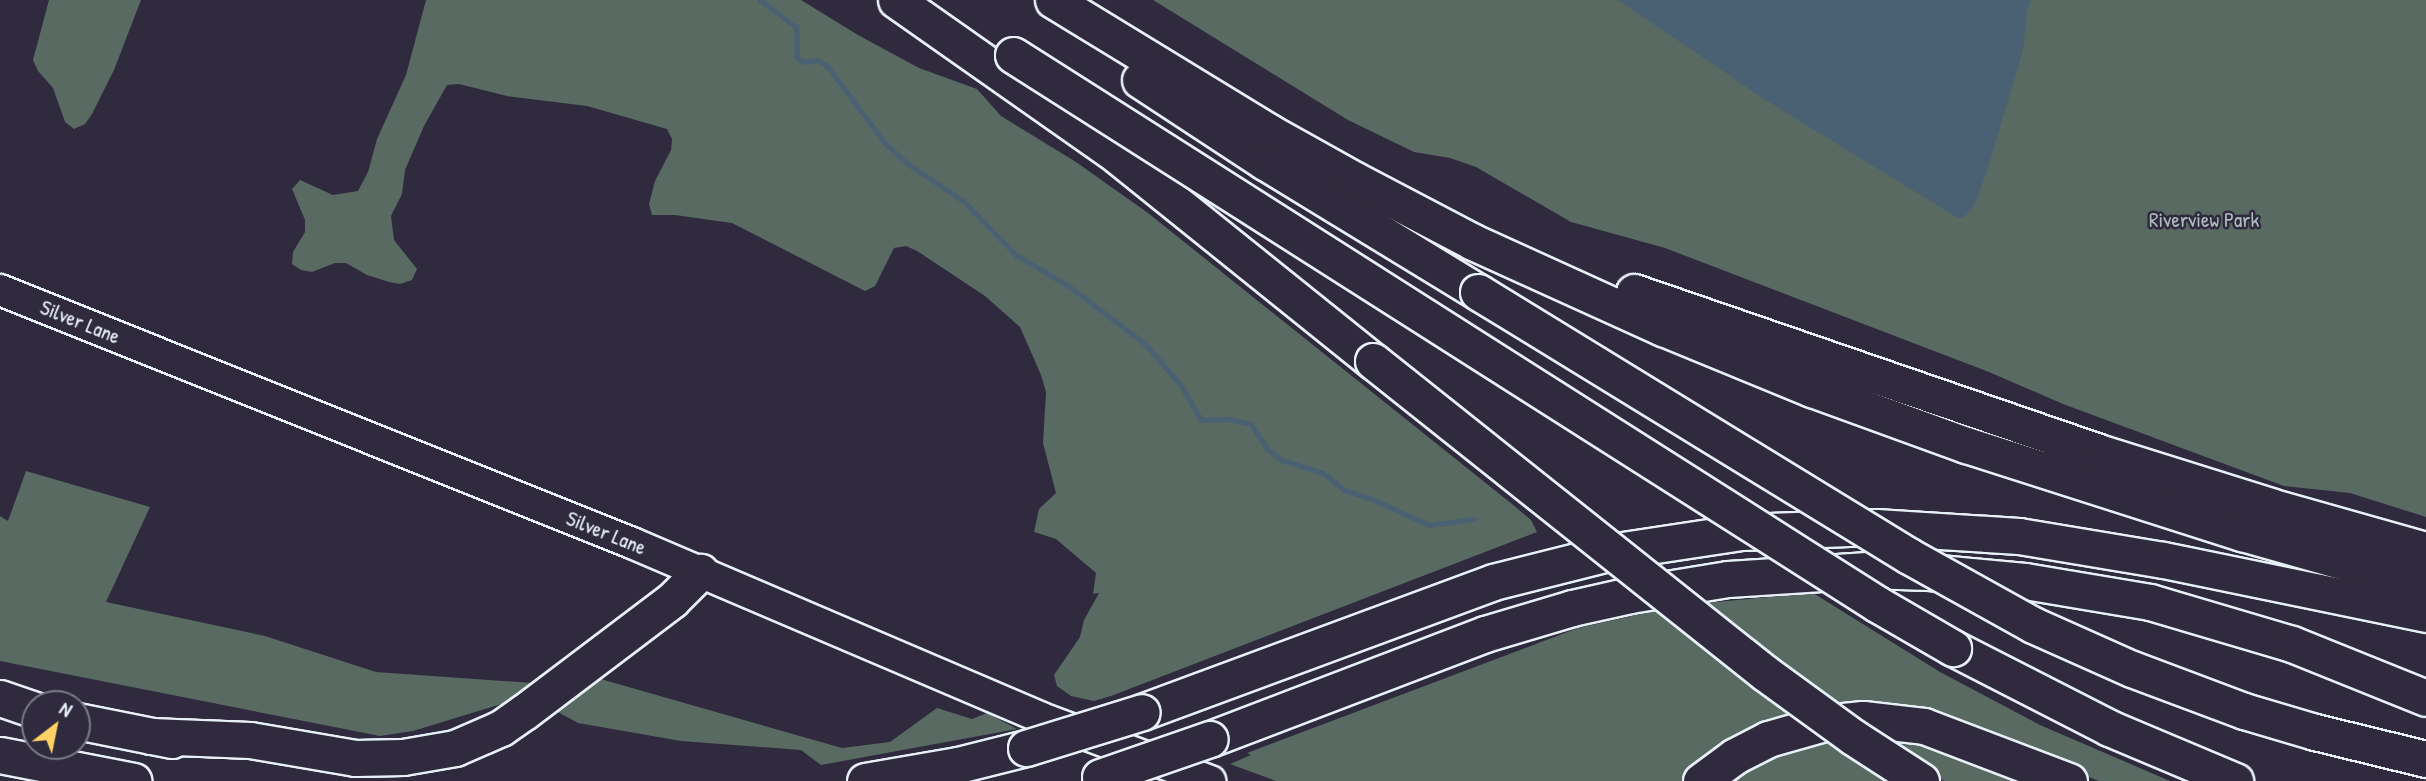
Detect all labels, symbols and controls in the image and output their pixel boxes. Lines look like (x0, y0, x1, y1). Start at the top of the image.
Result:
park label: Riverview Park (2149, 207, 2259, 233)
street label: Silver Lane (37, 295, 123, 349)
street label: Silver Lane (563, 506, 649, 560)
north arrow (21, 690, 91, 760)
text: N (55, 695, 77, 723)

